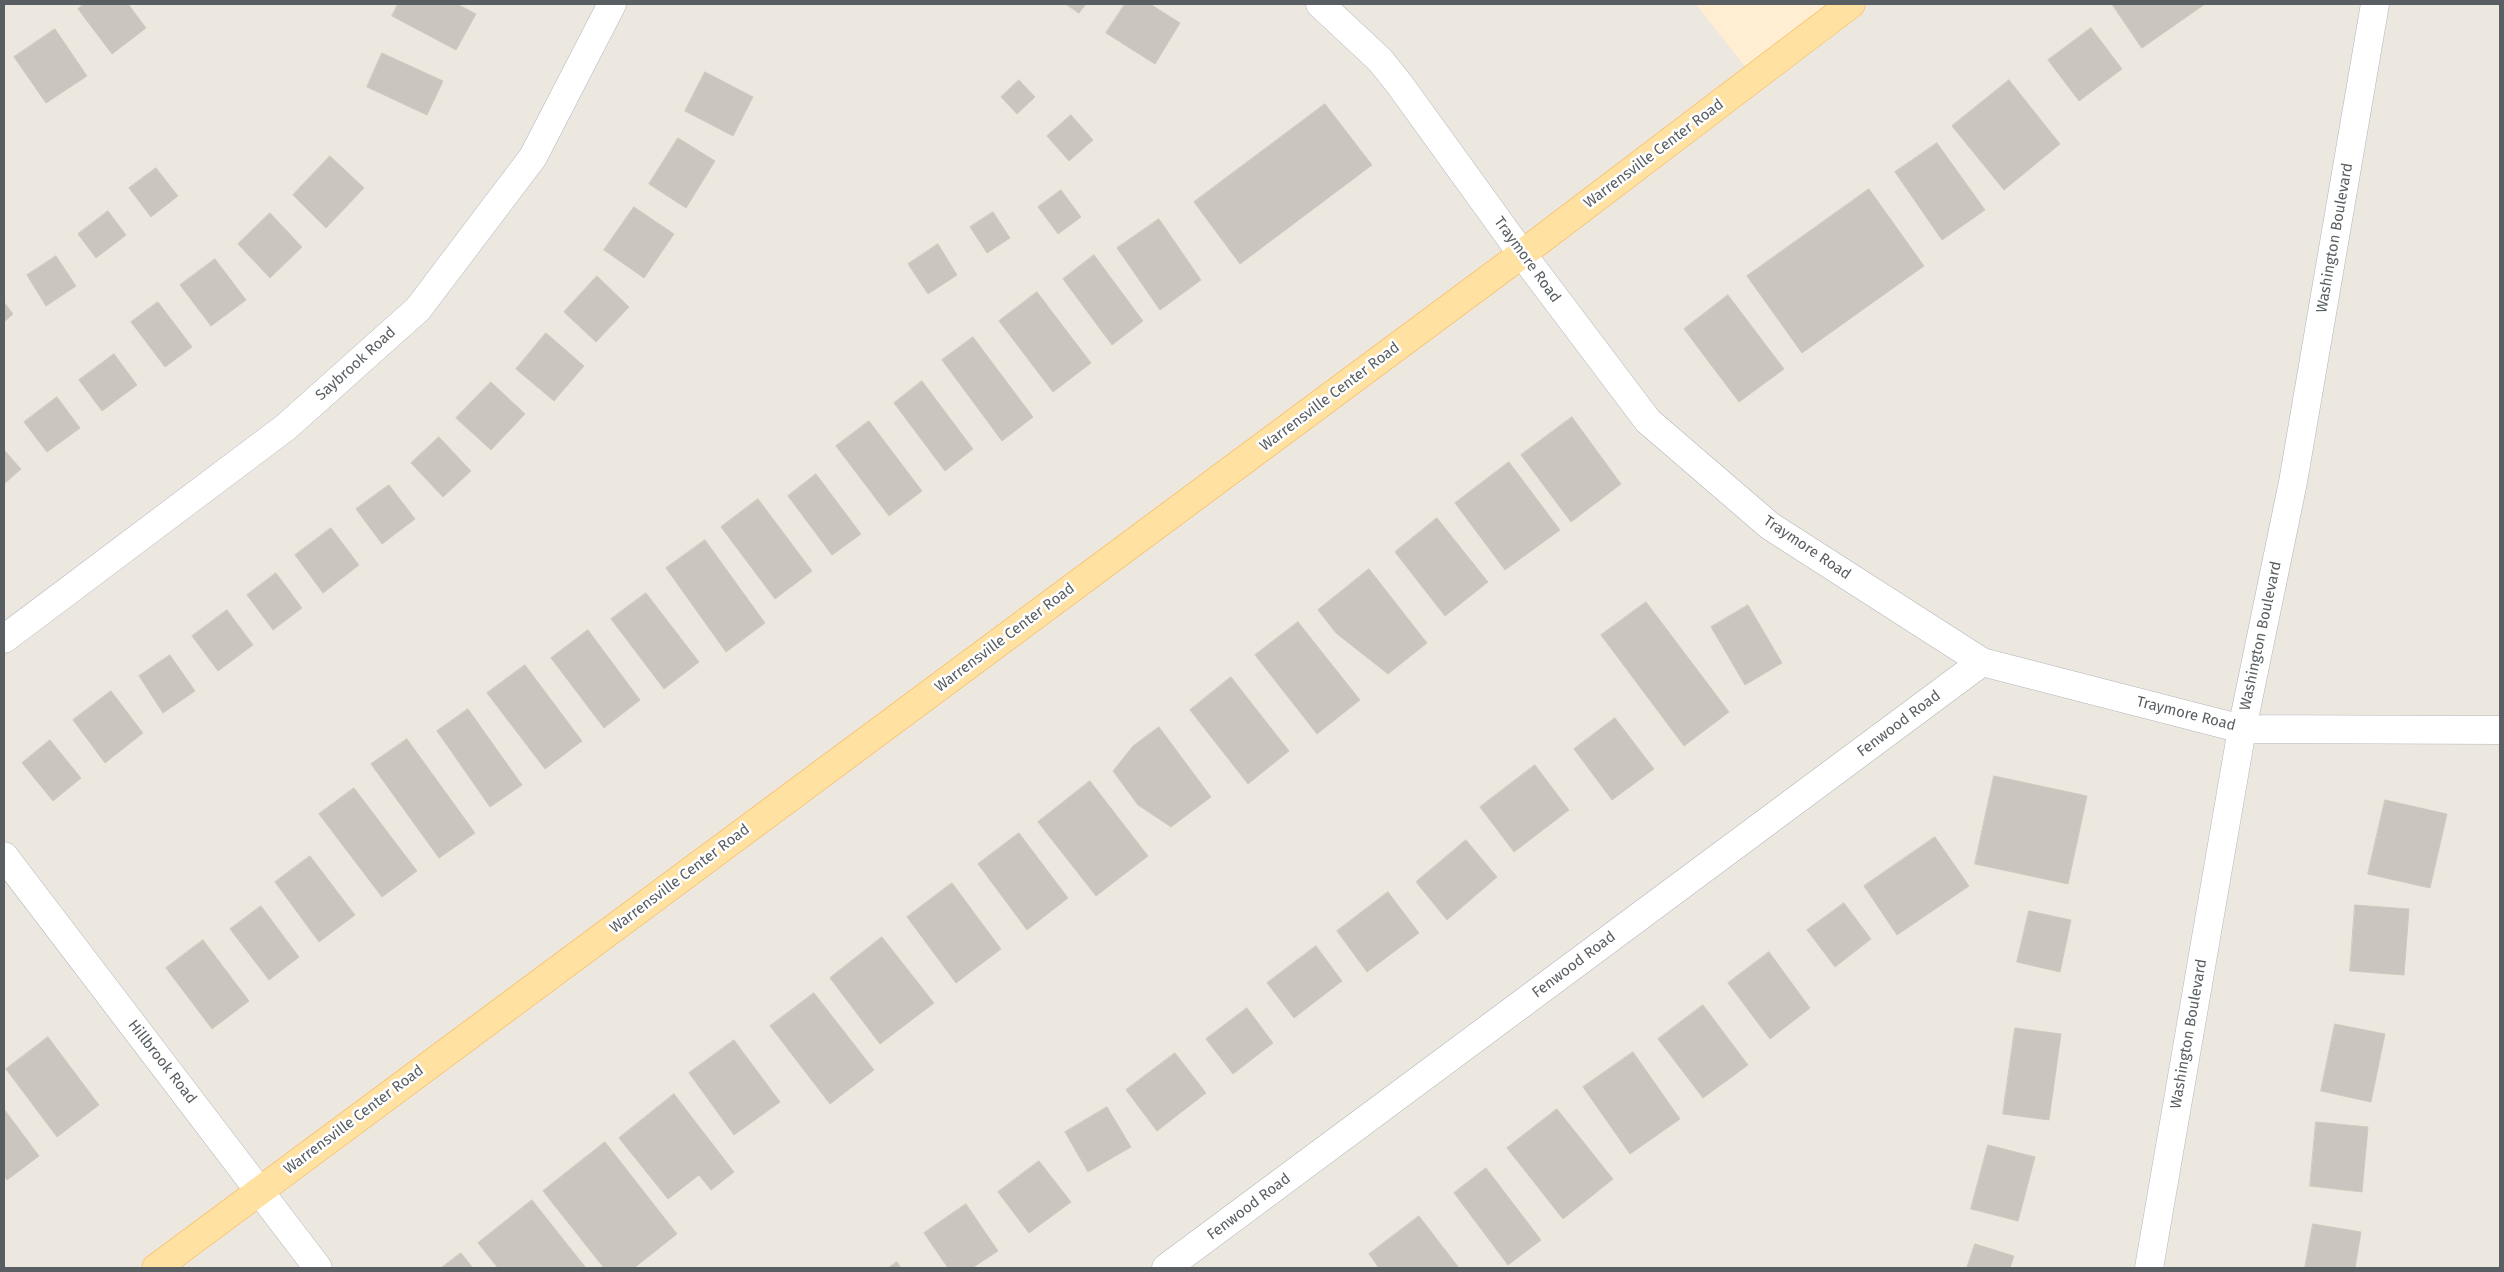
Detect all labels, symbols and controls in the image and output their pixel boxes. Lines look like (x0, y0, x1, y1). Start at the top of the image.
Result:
street label: Warrensville Center Road (1581, 96, 1727, 212)
street label: Washington Boulevard (2313, 162, 2357, 314)
street label: Traymore Road (1490, 214, 1564, 306)
street label: Saybrook Road (312, 323, 400, 405)
street label: Warrensville Center Road (1257, 339, 1403, 455)
street label: Traymore Road (1760, 512, 1854, 584)
street label: Washington Boulevard (2236, 560, 2286, 712)
street label: Warrensville Center Road (932, 580, 1078, 696)
street label: Fenwood Road (1854, 687, 1944, 761)
street label: Traymore Road (2135, 693, 2237, 735)
street label: Warrensville Center Road (607, 821, 753, 937)
street label: Fenwood Road (1529, 928, 1619, 1002)
street label: Washington Boulevard (2167, 958, 2211, 1110)
street label: Hillbrook Road (124, 1017, 200, 1107)
street label: Warrensville Center Road (281, 1062, 427, 1178)
street label: Fenwood Road (1204, 1170, 1294, 1244)

